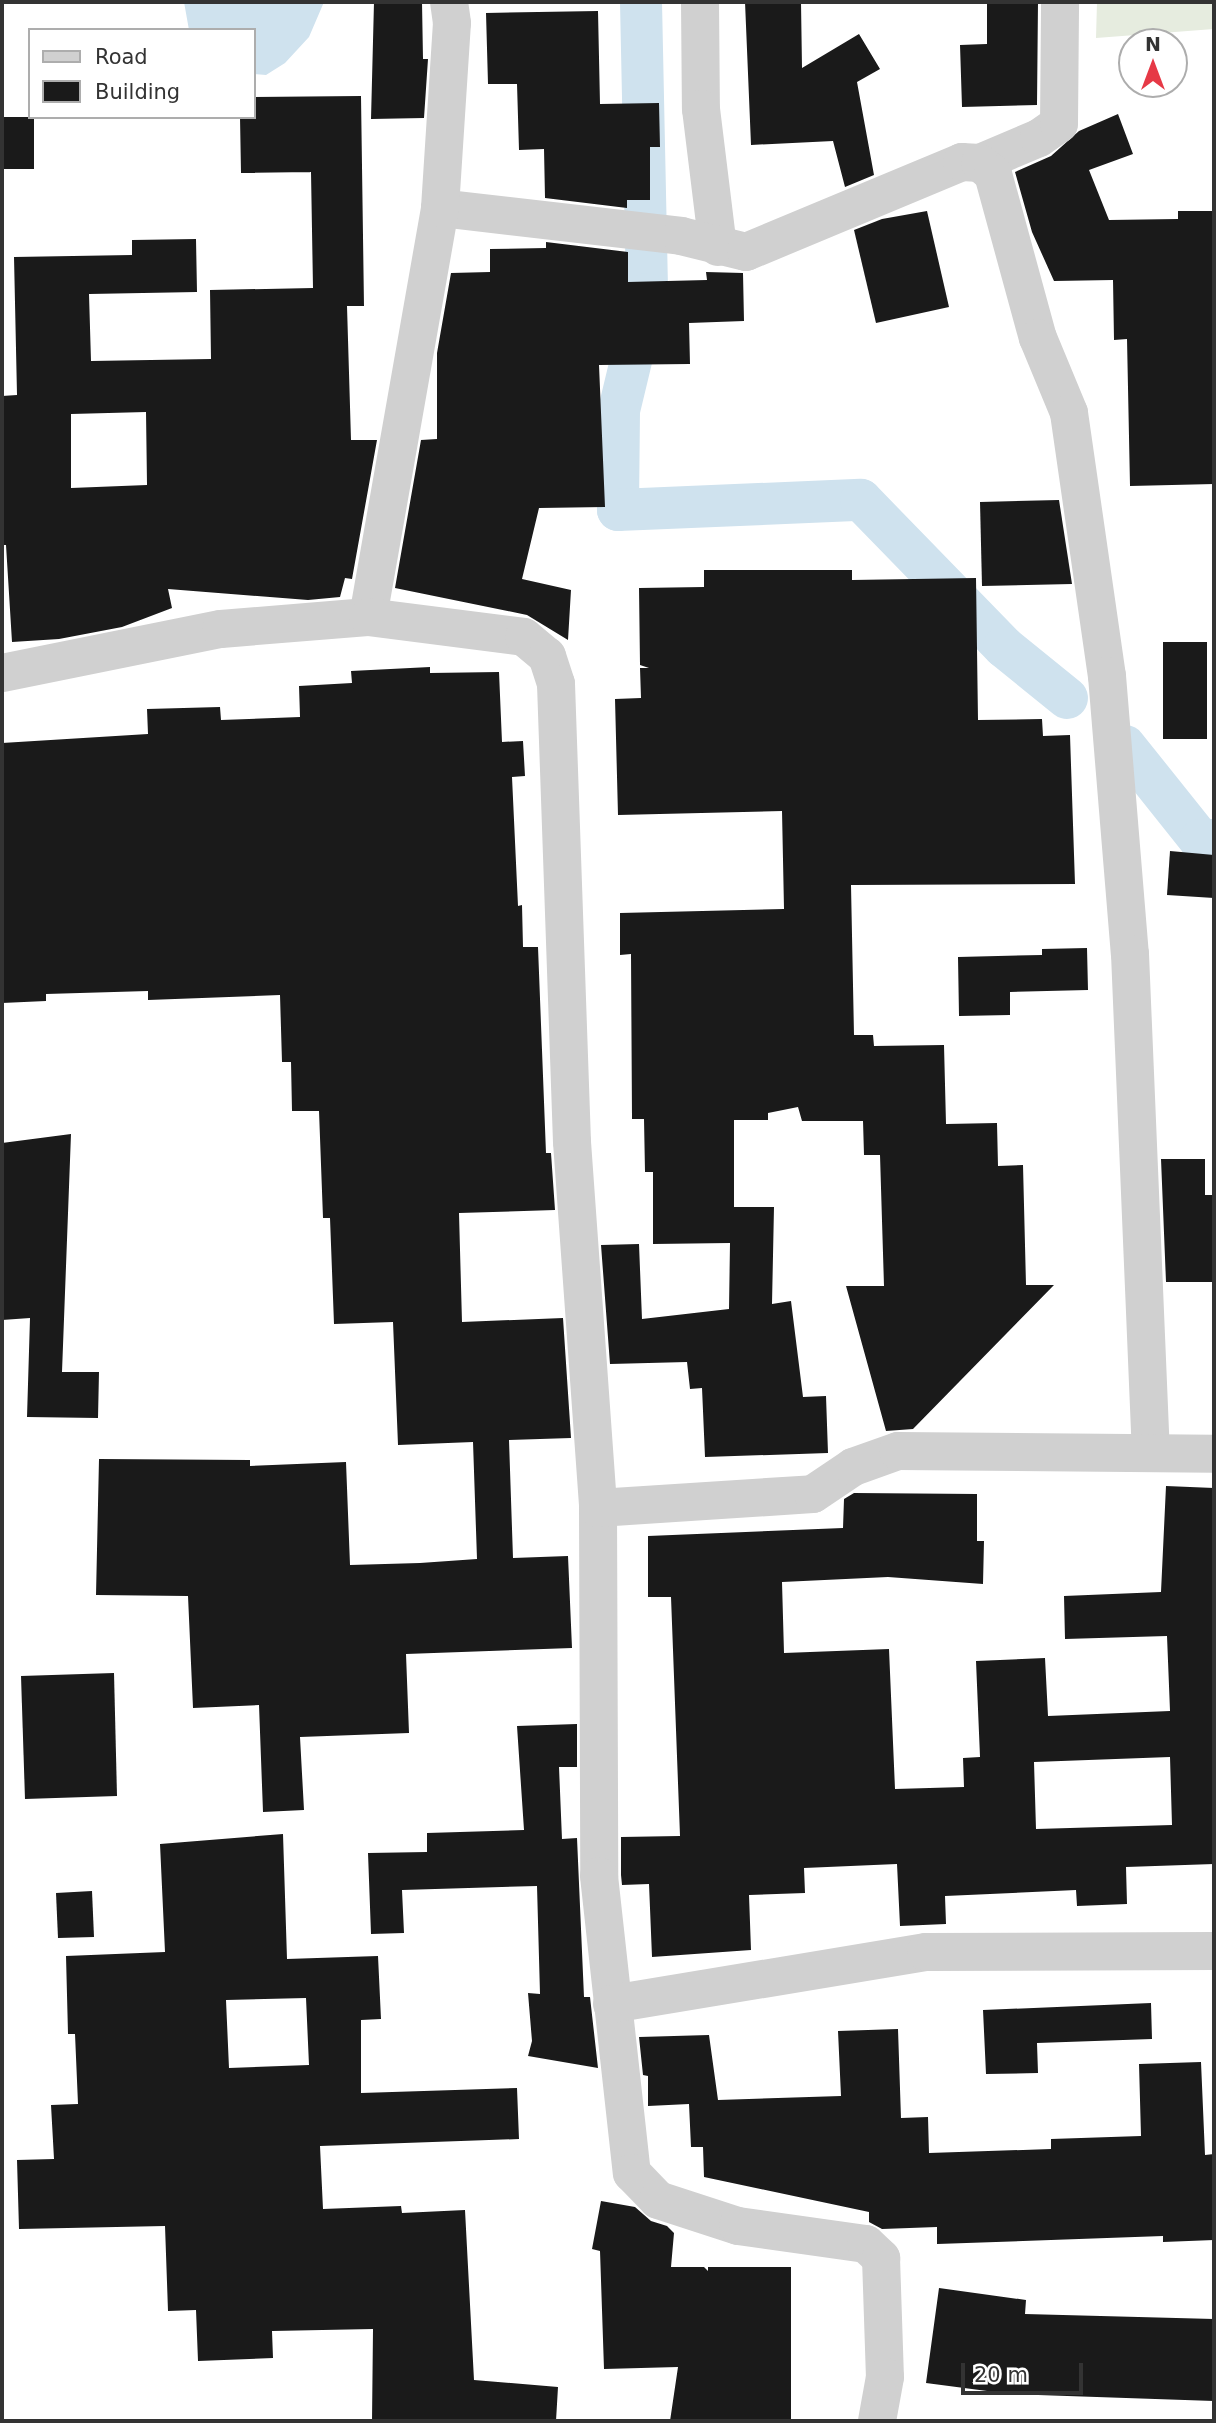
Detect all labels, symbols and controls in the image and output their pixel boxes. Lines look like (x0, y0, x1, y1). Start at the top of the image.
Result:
legend (28, 28, 256, 119)
north arrow (1118, 28, 1188, 98)
text: N (1145, 33, 1161, 55)
text: Road (95, 45, 148, 69)
text: Building (95, 80, 180, 104)
scale bar (964, 2350, 1086, 2394)
text: 20 m (974, 2363, 1028, 2387)

